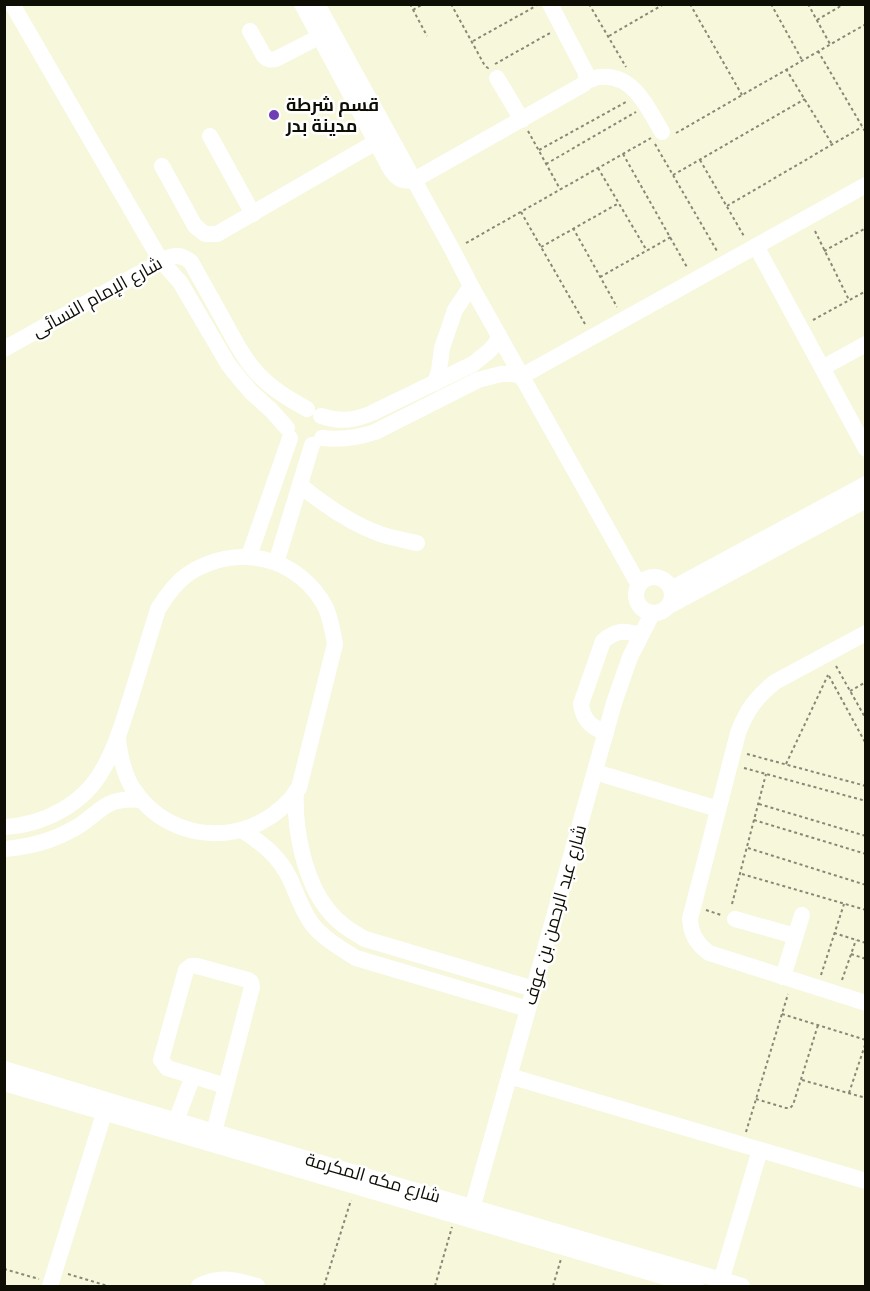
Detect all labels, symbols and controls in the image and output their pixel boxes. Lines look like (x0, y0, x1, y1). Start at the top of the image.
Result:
place label: قسم شرطة مدينة بدر (285, 93, 379, 138)
marker: قسم شرطة مدينة بدر (267, 108, 281, 122)
street label: شارع الإمام النسائى (28, 251, 166, 343)
street label: شارع عبد الرحمن بن عوف (518, 822, 592, 1008)
street label: شارع مكه المكرمة (303, 1147, 443, 1209)

